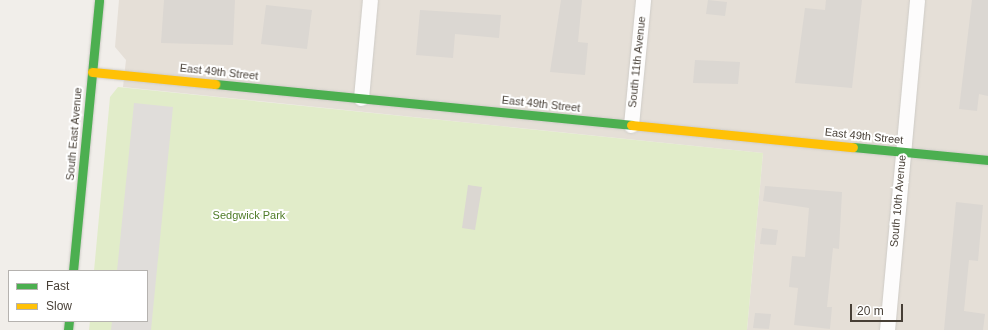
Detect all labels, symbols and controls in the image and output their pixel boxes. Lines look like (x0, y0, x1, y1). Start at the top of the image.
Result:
street label: South 11th Avenue (626, 15, 648, 109)
street label: East 49th Street (179, 61, 259, 83)
street label: South East Avenue (63, 87, 85, 181)
street label: East 49th Street (501, 93, 581, 115)
street label: East 49th Street (824, 125, 904, 147)
street label: South 10th Avenue (887, 154, 909, 248)
park label: Sedgwick Park (213, 208, 285, 222)
legend (8, 270, 148, 322)
text: Fast (46, 279, 69, 293)
scale bar (852, 296, 905, 322)
text: Slow (46, 299, 72, 313)
text: 20 m (857, 304, 884, 318)

